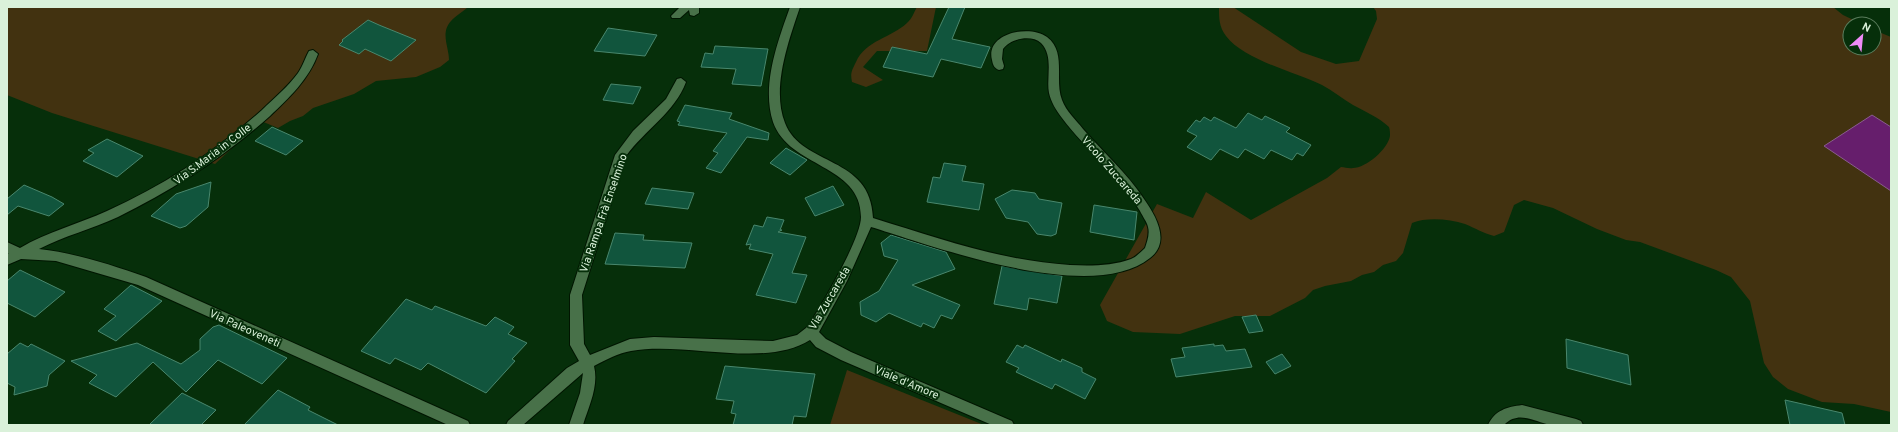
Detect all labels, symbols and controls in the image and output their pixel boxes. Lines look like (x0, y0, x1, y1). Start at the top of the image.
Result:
north arrow (1842, 16, 1882, 56)
text: N (1859, 20, 1873, 36)
street label: Via S.Maria in Colle (171, 121, 254, 189)
street label: Vicolo Zuccareda (1078, 134, 1145, 208)
street label: Via Rampa Frà Enselmino (577, 152, 631, 275)
street label: Via Zuccareda (806, 264, 854, 333)
street label: Via Paleoveneti (207, 307, 282, 351)
street label: Viale d'Amore (872, 363, 941, 403)

